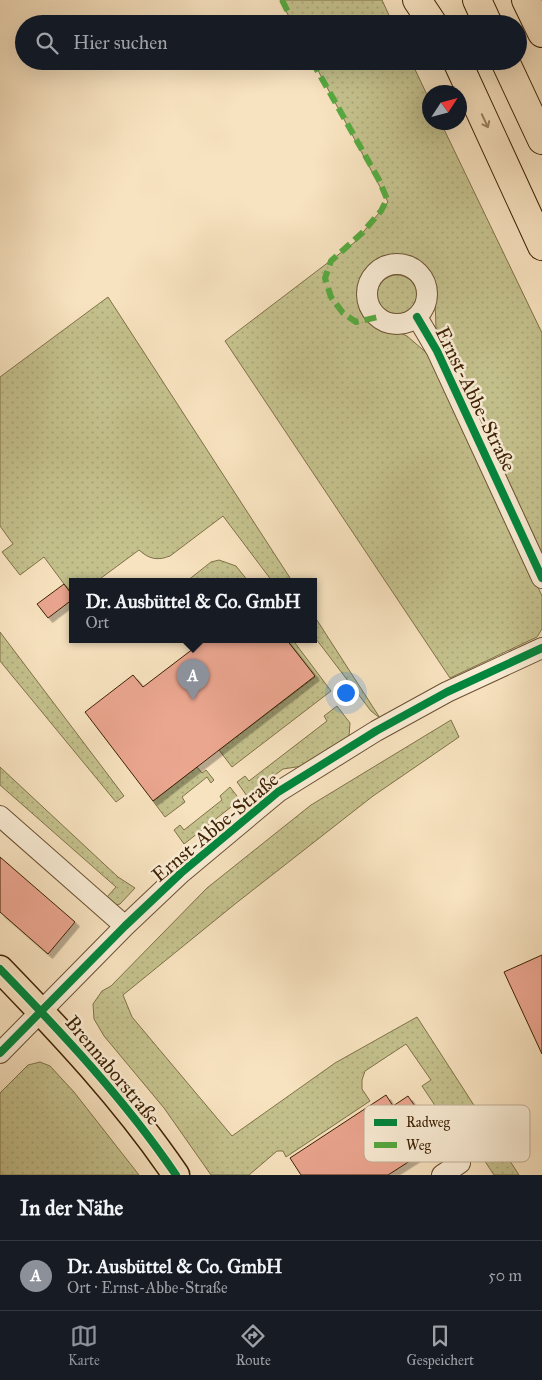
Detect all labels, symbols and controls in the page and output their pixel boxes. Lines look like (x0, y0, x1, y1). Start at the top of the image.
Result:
search box (15, 15, 527, 70)
icon: search (33, 29, 61, 57)
text: Hier suchen (73, 31, 167, 54)
north arrow (422, 85, 467, 130)
one-way arrow (480, 113, 490, 128)
street label: Ernst-Abbe-Straße (431, 323, 521, 475)
popup (69, 578, 317, 643)
text: Dr. Ausbüttel & Co. GmbH (85, 590, 301, 613)
text: Ort (85, 613, 109, 632)
pin: A (177, 659, 209, 700)
your location (333, 680, 359, 706)
street label: Ernst-Abbe-Straße (147, 767, 283, 887)
street label: Brennaborstraße (60, 1010, 166, 1130)
legend (364, 1105, 530, 1162)
text: Radweg (406, 1114, 451, 1131)
text: Weg (406, 1137, 432, 1154)
text: In der Nähe (20, 1195, 123, 1221)
text: Dr. Ausbüttel & Co. GmbH (67, 1255, 282, 1278)
text: A (31, 1266, 41, 1285)
text: 50 m (488, 1266, 522, 1285)
text: Ort · Ernst-Abbe-Straße (67, 1278, 228, 1297)
tab: Karte (68, 1322, 100, 1369)
tab: Route (236, 1322, 271, 1369)
tab: Gespeichert (407, 1322, 474, 1369)

